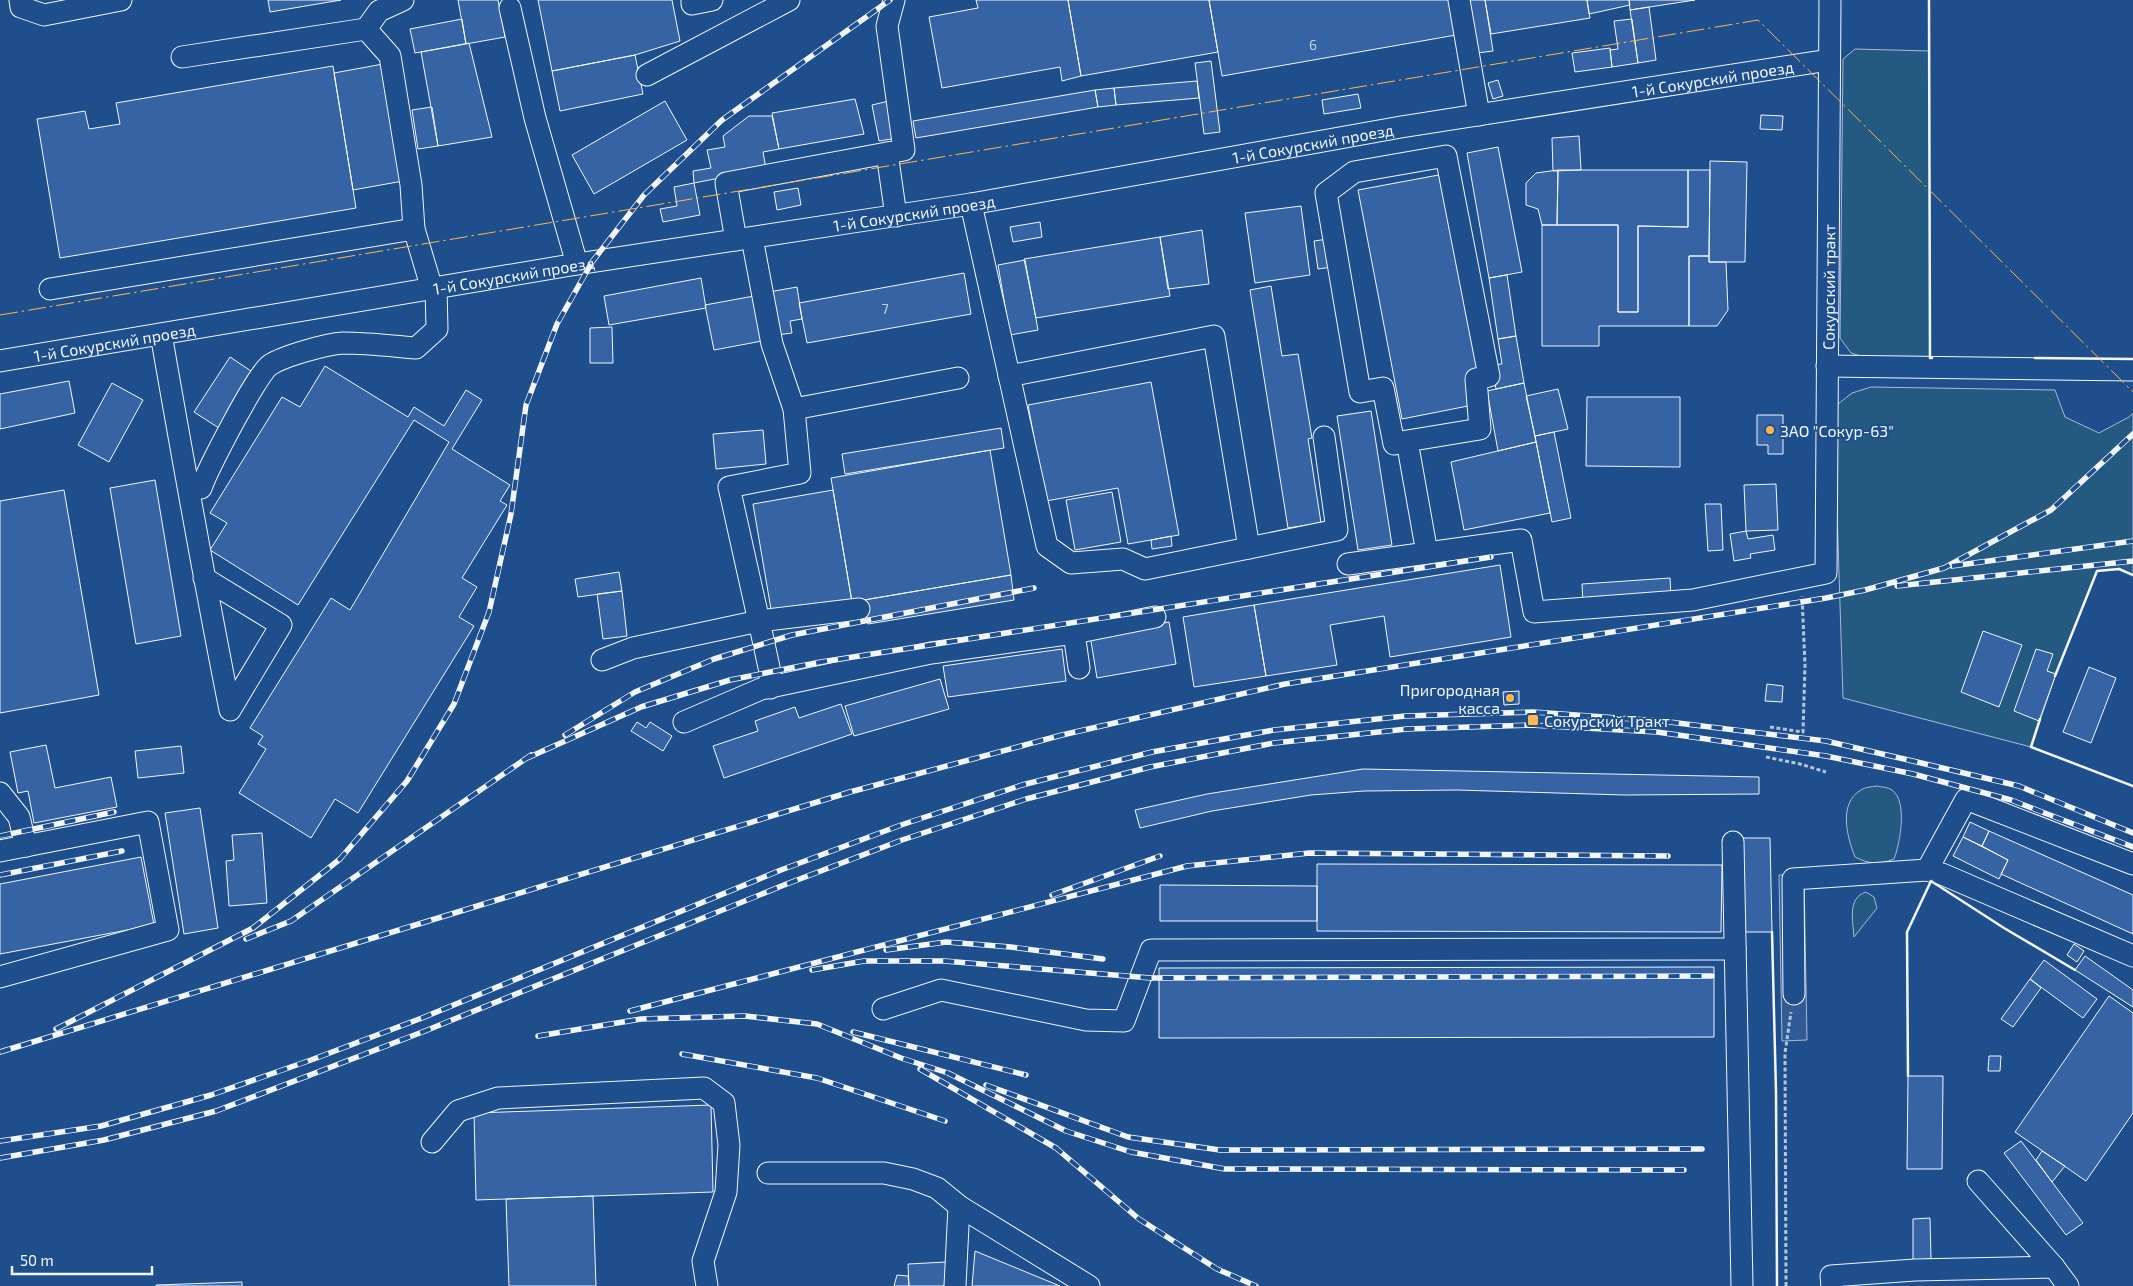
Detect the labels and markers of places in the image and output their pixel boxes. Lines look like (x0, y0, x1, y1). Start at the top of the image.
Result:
place label: ЗАО "Сокур-63" (1780, 421, 1894, 441)
marker: ЗАО "Сокур-63" (1764, 424, 1776, 436)
place label: Пригородная касса (1400, 680, 1500, 717)
marker: Пригородная касса (1504, 692, 1516, 704)
place label: Сокурский Тракт (1544, 711, 1670, 731)
marker: Сокурский Тракт (1526, 713, 1540, 727)

